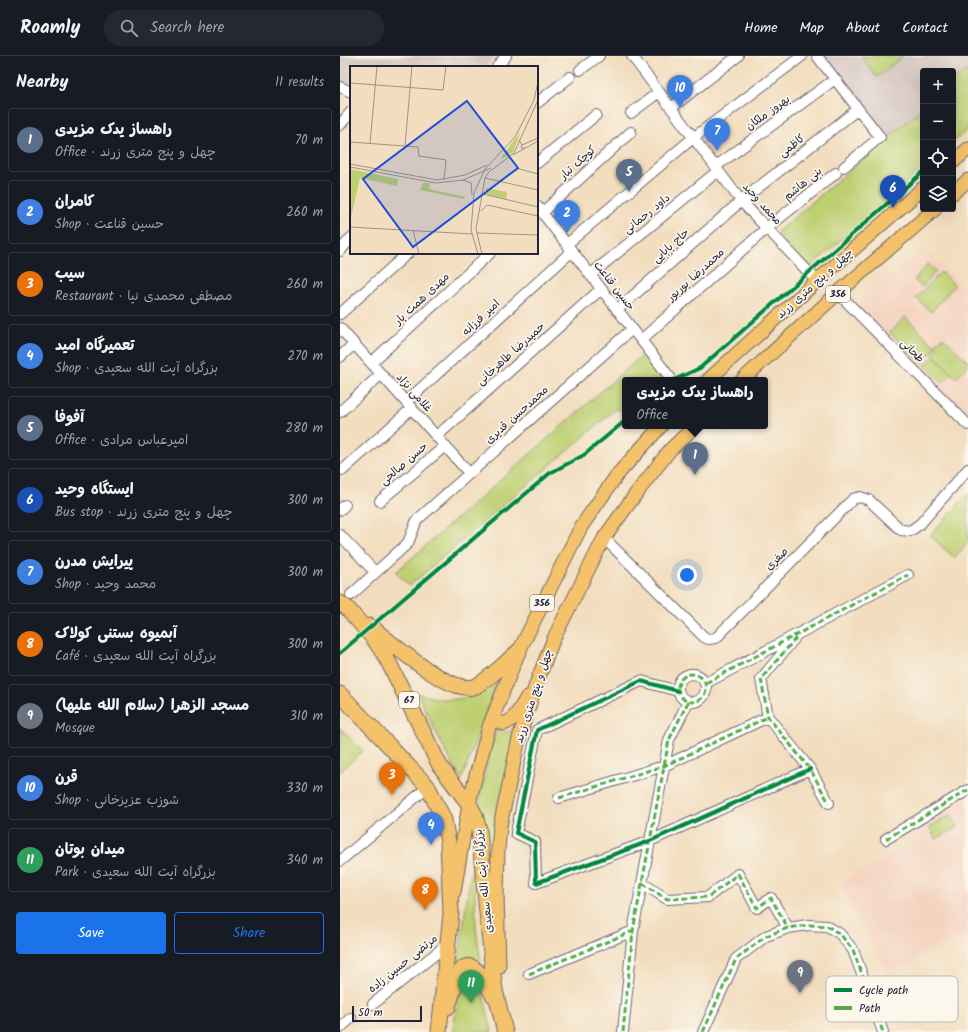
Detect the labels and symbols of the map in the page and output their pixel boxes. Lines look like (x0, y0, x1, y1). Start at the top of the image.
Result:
inset map (350, 66, 538, 254)
pin: 10 (667, 75, 693, 108)
street label: بهروز ملکان (742, 91, 794, 135)
pin: 7 (704, 118, 730, 151)
street label: کاظمی (775, 130, 809, 162)
street label: کوچک تبار (555, 141, 601, 185)
pin: 5 (616, 159, 642, 192)
street label: بنی هاشم (780, 163, 826, 205)
pin: 6 (880, 175, 906, 208)
street label: محمد وحید (738, 179, 786, 229)
street label: داود رحمانی (620, 189, 674, 239)
pin: 2 (554, 200, 580, 233)
street label: حاج بابایی (648, 224, 694, 268)
street label: محمدرضا بوربور (662, 244, 729, 307)
street label: چهل و پنج متری زرند (772, 244, 858, 324)
street label: حسین قناعت (589, 257, 639, 315)
street label: مهدی همت یار (389, 268, 454, 330)
road number: 356 (826, 286, 850, 302)
street label: امیر فرزانه (458, 295, 504, 341)
street label: حمیدرضا طاهرخانی (473, 318, 549, 390)
street label: طحانی (896, 335, 928, 367)
street label: غلامی نژاد (392, 370, 436, 417)
street label: محمدحسن قدیری (481, 381, 553, 449)
street label: حسن صالحی (376, 438, 432, 490)
pin: 1 (682, 442, 708, 475)
street label: صفری (761, 543, 793, 575)
your location (677, 565, 697, 585)
road number: 356 (530, 595, 554, 611)
street label: چهل و پنج متری زرند (510, 646, 558, 746)
road number: 67 (399, 692, 419, 708)
pin: 3 (379, 762, 405, 795)
pin: 4 (418, 812, 444, 845)
street label: بزرگراه آیت الله سعیدی (470, 828, 498, 934)
pin: 8 (412, 877, 438, 910)
street label: مرتضی حسین زاده (364, 930, 442, 998)
pin: 9 (787, 960, 813, 993)
pin: 11 (458, 970, 484, 1003)
legend (826, 976, 958, 1022)
text: Cycle path (859, 982, 908, 1000)
text: Path (859, 1000, 880, 1018)
scale bar (352, 1004, 422, 1023)

